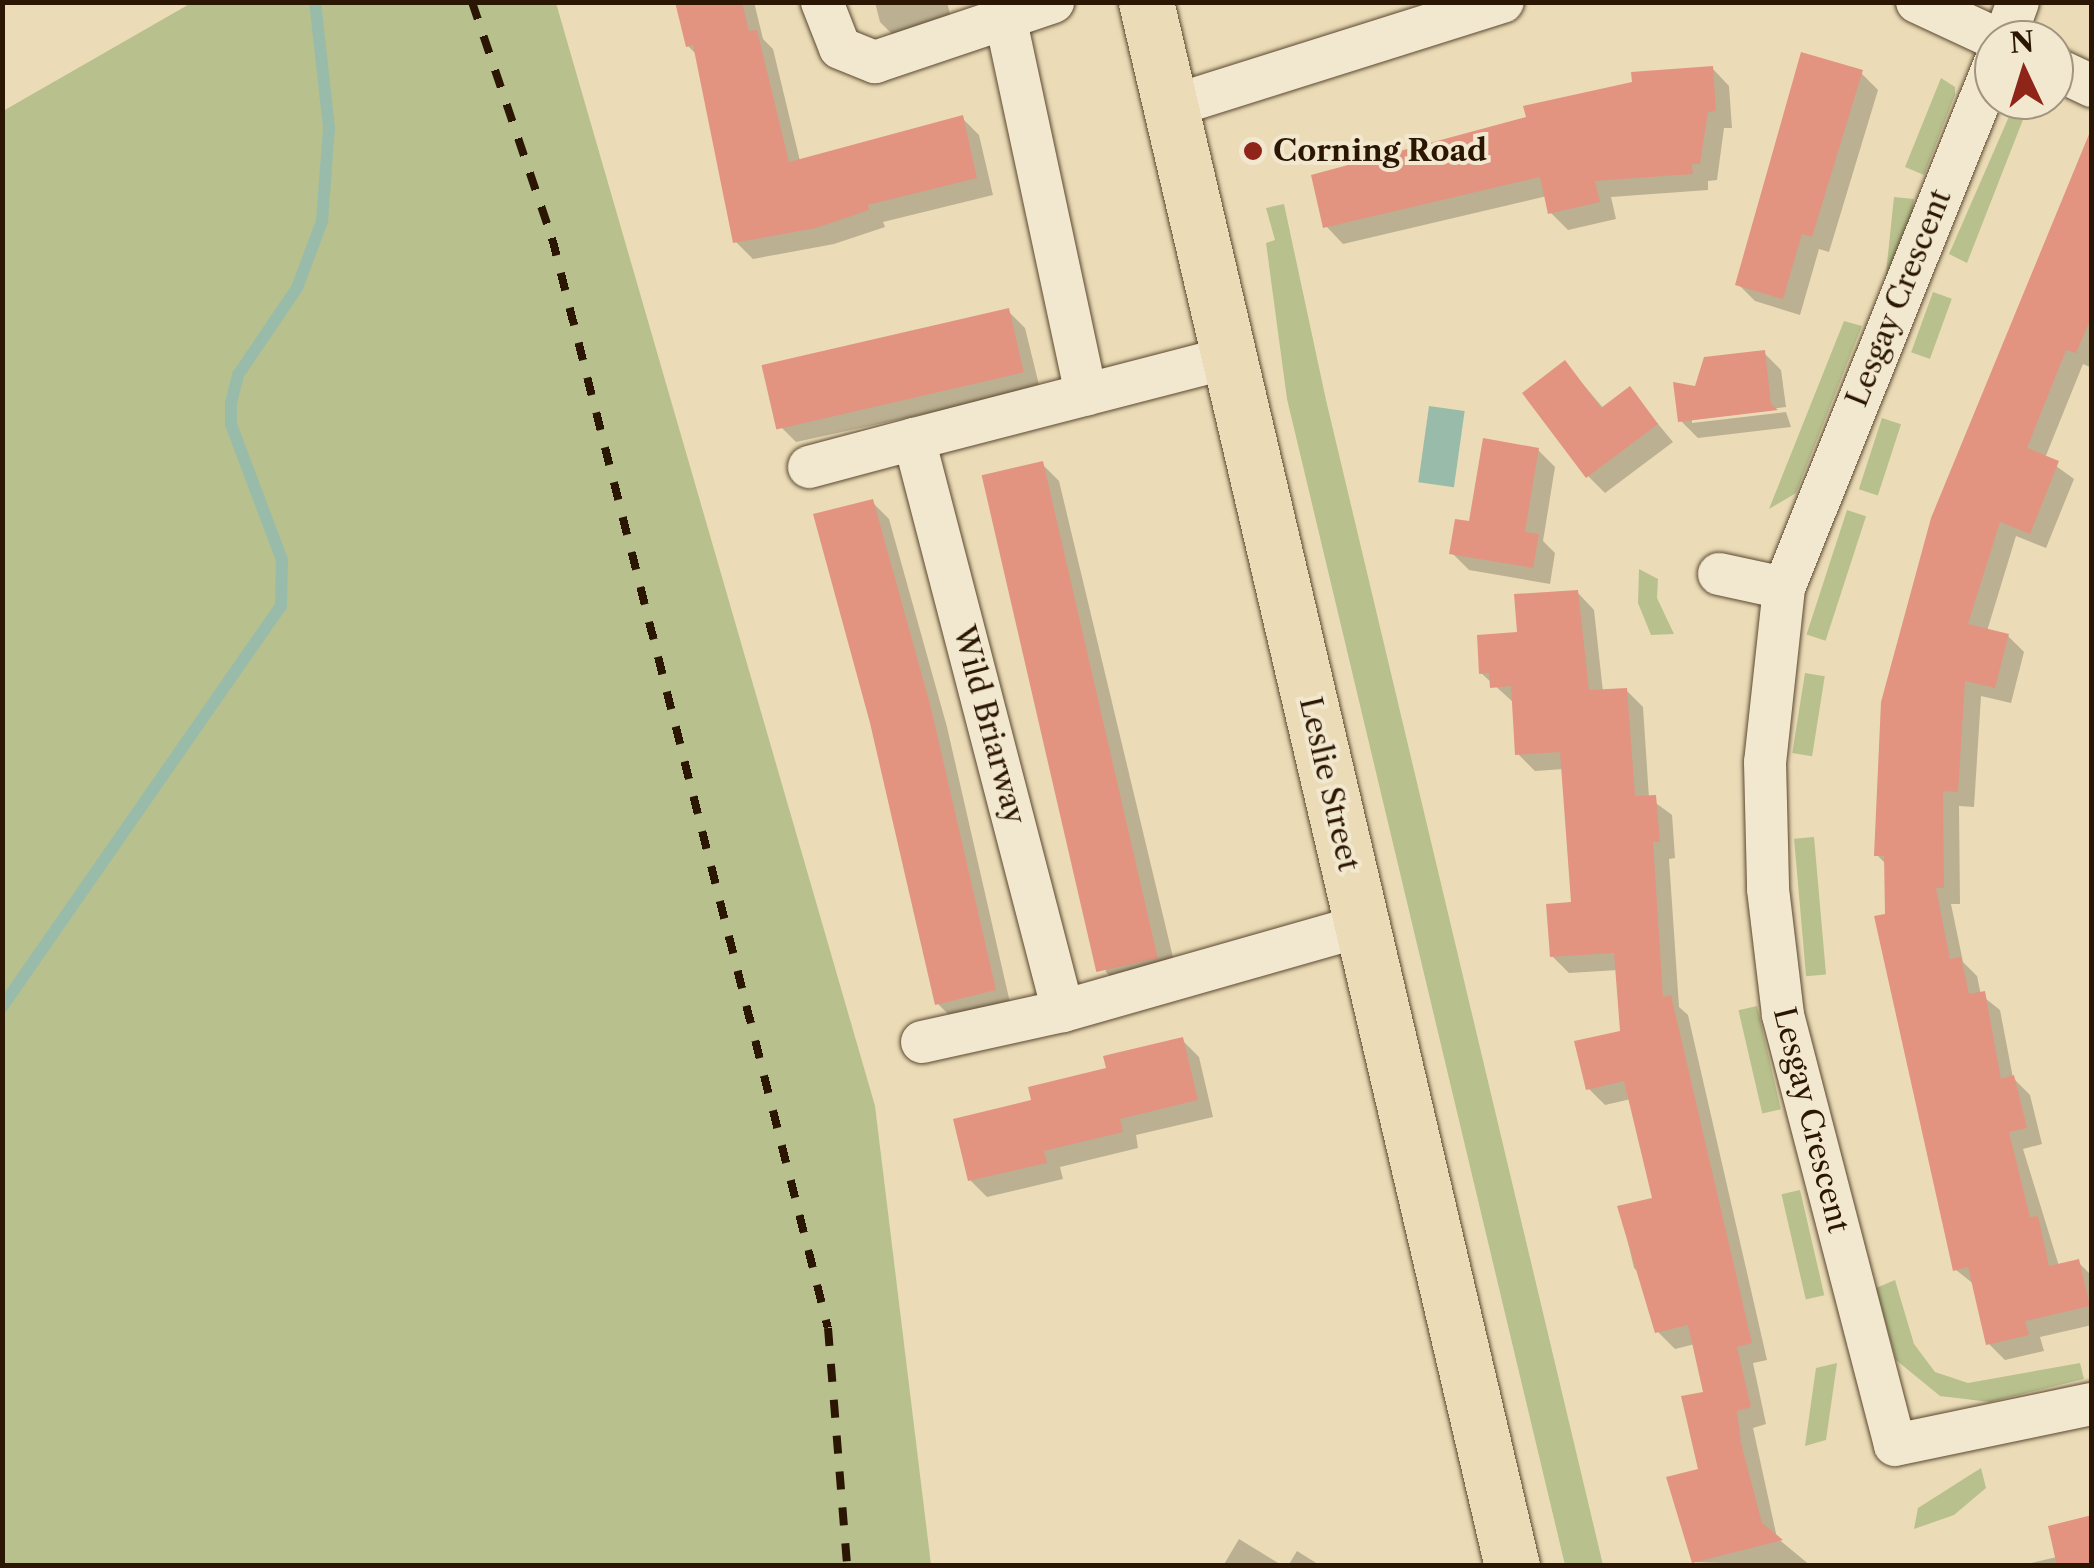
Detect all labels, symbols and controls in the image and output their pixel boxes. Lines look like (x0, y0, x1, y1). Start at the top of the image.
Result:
north arrow (1974, 20, 2074, 120)
text: N (2009, 24, 2035, 60)
place label: Corning Road (1273, 133, 1487, 169)
marker: Corning Road (1242, 140, 1264, 162)
street label: Lesgay Crescent (1839, 184, 1959, 412)
street label: Wild Briarway (945, 622, 1033, 828)
street label: Leslie Street (1292, 694, 1366, 874)
street label: Lesgay Crescent (1765, 1003, 1857, 1237)

